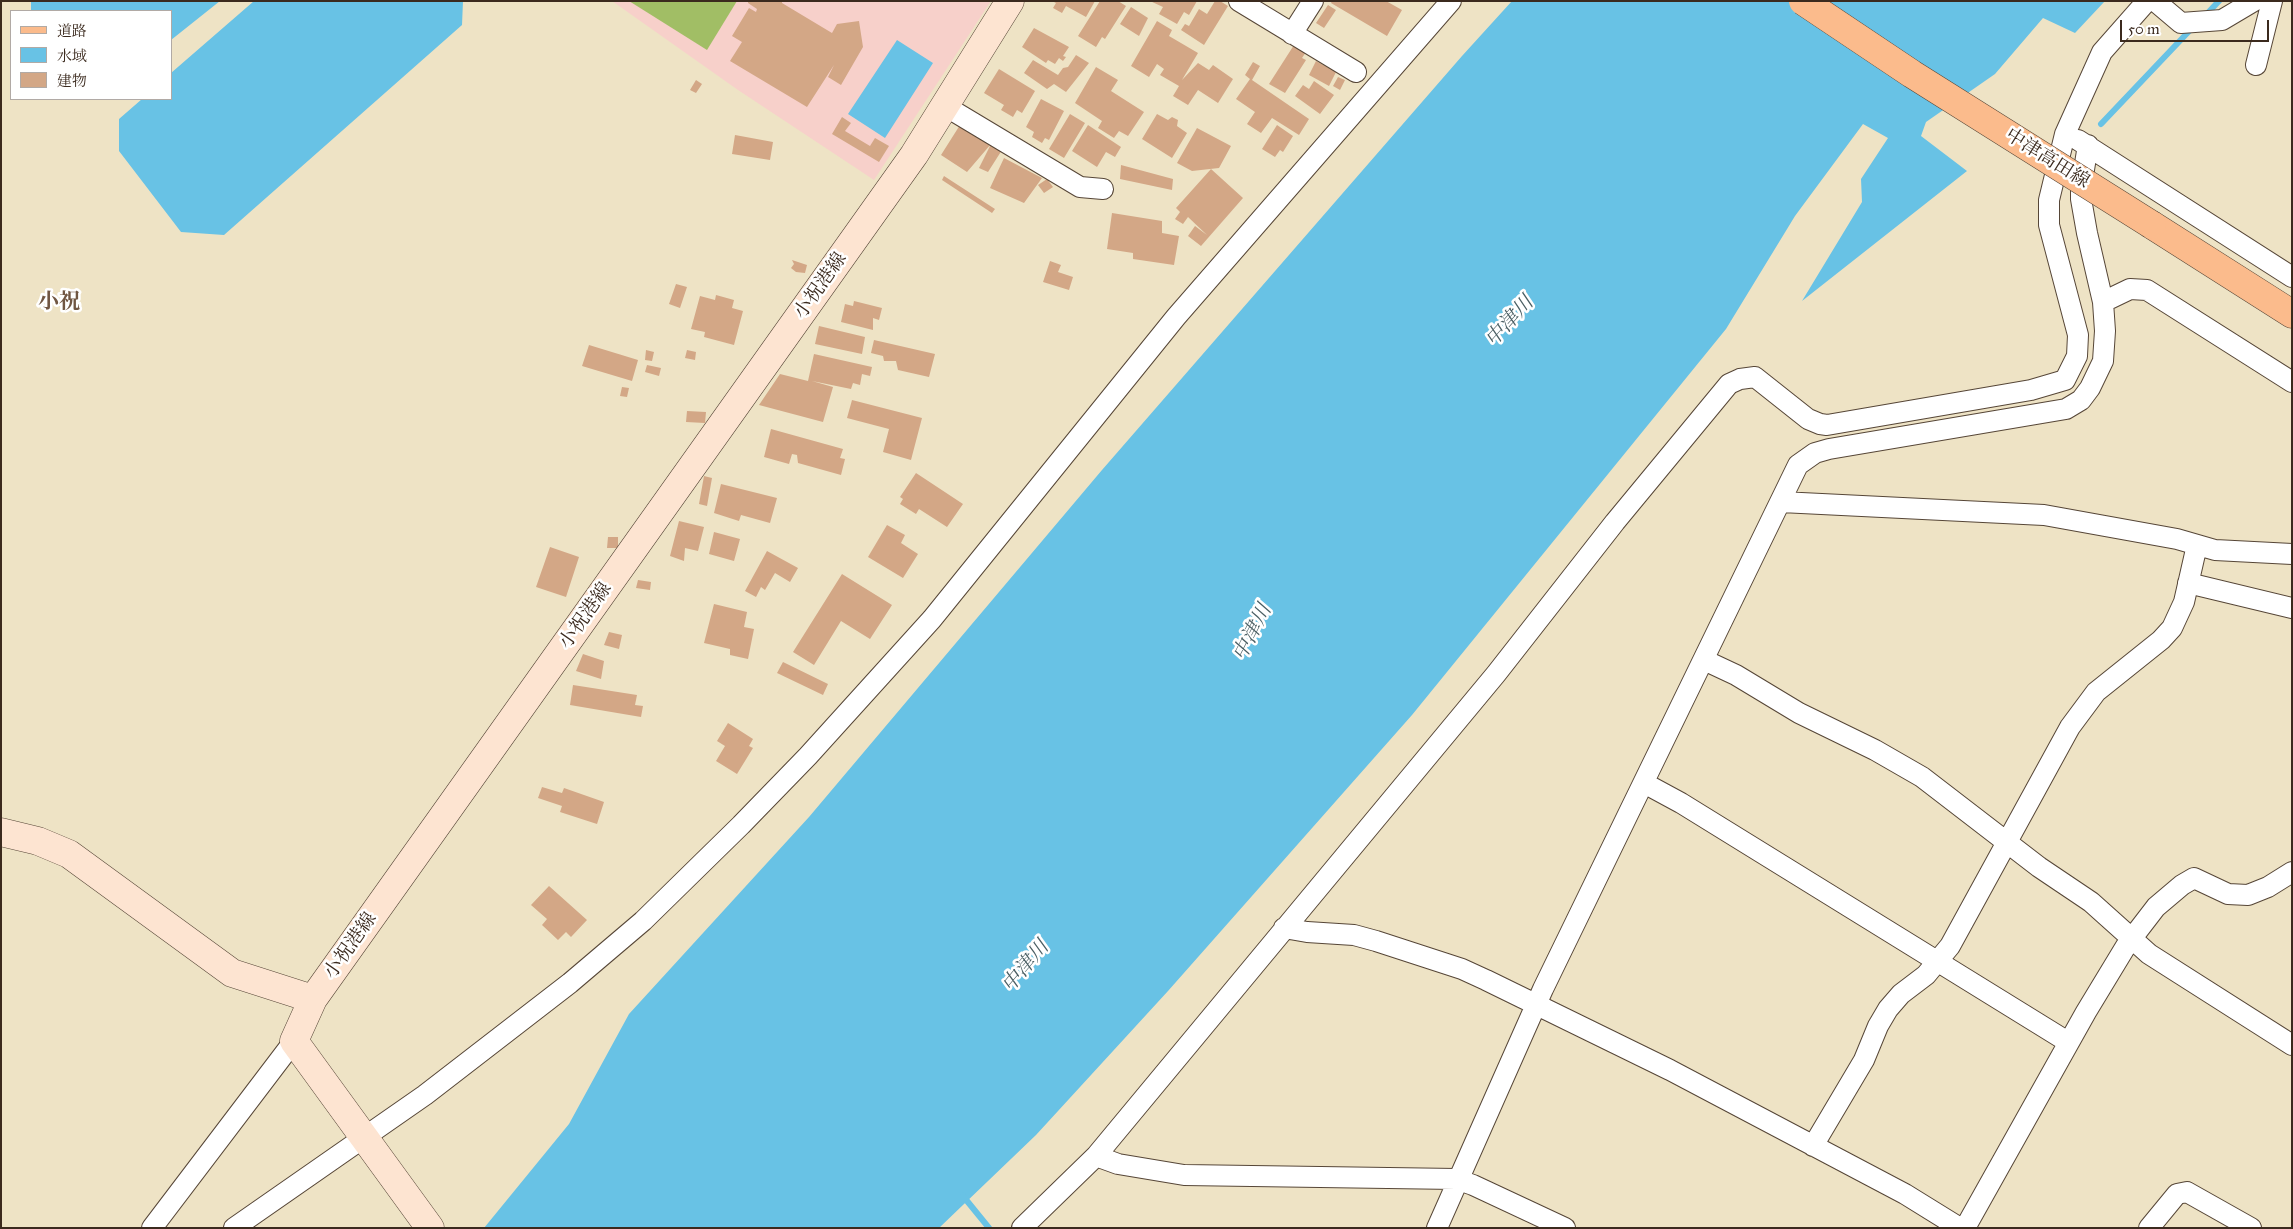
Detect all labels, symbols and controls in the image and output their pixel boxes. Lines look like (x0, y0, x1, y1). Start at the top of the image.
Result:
legend (10, 10, 172, 100)
scale bar (2123, 10, 2272, 42)
text: 50 m (2128, 20, 2160, 38)
text: 道路 (57, 22, 87, 40)
text: 水域 (57, 47, 87, 65)
text: 建物 (57, 72, 87, 90)
street label: 中津高田線 (2001, 124, 2093, 194)
street label: 小祝港線 (790, 248, 852, 324)
district label: 小祝 (38, 290, 80, 316)
water label: 中津川 (1481, 292, 1539, 352)
street label: 小祝港線 (555, 578, 617, 654)
water label: 中津川 (1229, 601, 1277, 665)
street label: 小祝港線 (320, 908, 382, 984)
water label: 中津川 (998, 936, 1054, 998)

